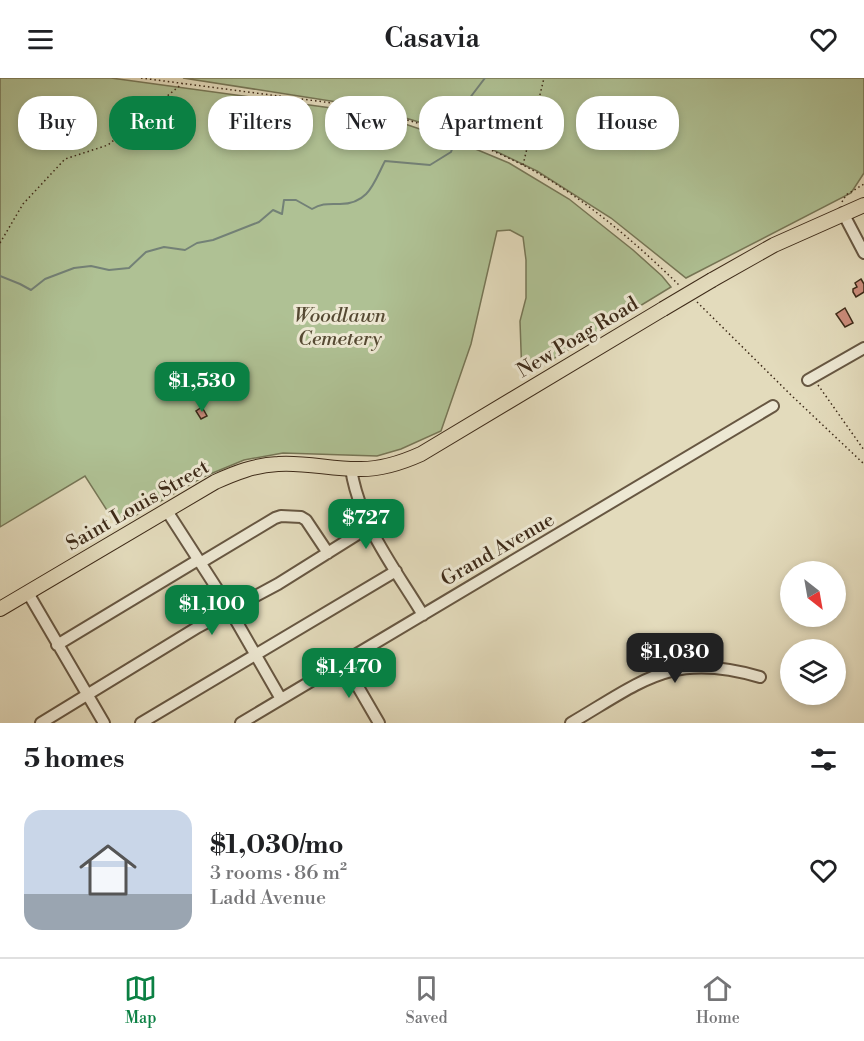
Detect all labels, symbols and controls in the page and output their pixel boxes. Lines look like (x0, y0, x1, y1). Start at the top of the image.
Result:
text: Casavia (384, 22, 480, 56)
icon: menu (24, 23, 57, 56)
icon: heart (807, 23, 840, 56)
chip: Buy (18, 96, 97, 150)
chip: Rent (109, 96, 196, 150)
chip: Filters (208, 96, 313, 150)
chip: New (325, 96, 407, 150)
chip: Apartment (419, 96, 564, 150)
chip: House (576, 96, 679, 150)
street label: New Poag Road (513, 292, 644, 384)
park label: Woodlawn Cemetery (294, 304, 387, 352)
pin: $1,530 (153, 362, 251, 413)
text: $1,530 (169, 369, 235, 394)
street label: Saint Louis Street (62, 455, 214, 557)
pin: $727 (330, 499, 402, 550)
text: $727 (342, 506, 390, 531)
street label: Grand Avenue (437, 507, 559, 593)
north arrow (780, 561, 846, 627)
map controls (780, 561, 846, 705)
pin: $1,100 (163, 585, 261, 636)
text: $1,100 (179, 592, 245, 617)
pin: $1,030 (626, 633, 724, 684)
button: layers (780, 639, 846, 705)
text: $1,030 (641, 640, 710, 665)
pin: $1,470 (300, 648, 398, 699)
text: $1,470 (316, 655, 382, 680)
text: 5 homes (24, 743, 124, 775)
icon: filters (807, 743, 840, 776)
text: $1,030/mo (210, 829, 344, 861)
icon: home (72, 834, 144, 906)
icon: heart (807, 854, 840, 887)
text: 3 rooms · 86 m² (210, 861, 347, 886)
text: Ladd Avenue (210, 886, 326, 911)
tab: Map (124, 972, 157, 1028)
tab: Saved (406, 972, 448, 1028)
tab: Home (696, 972, 740, 1028)

